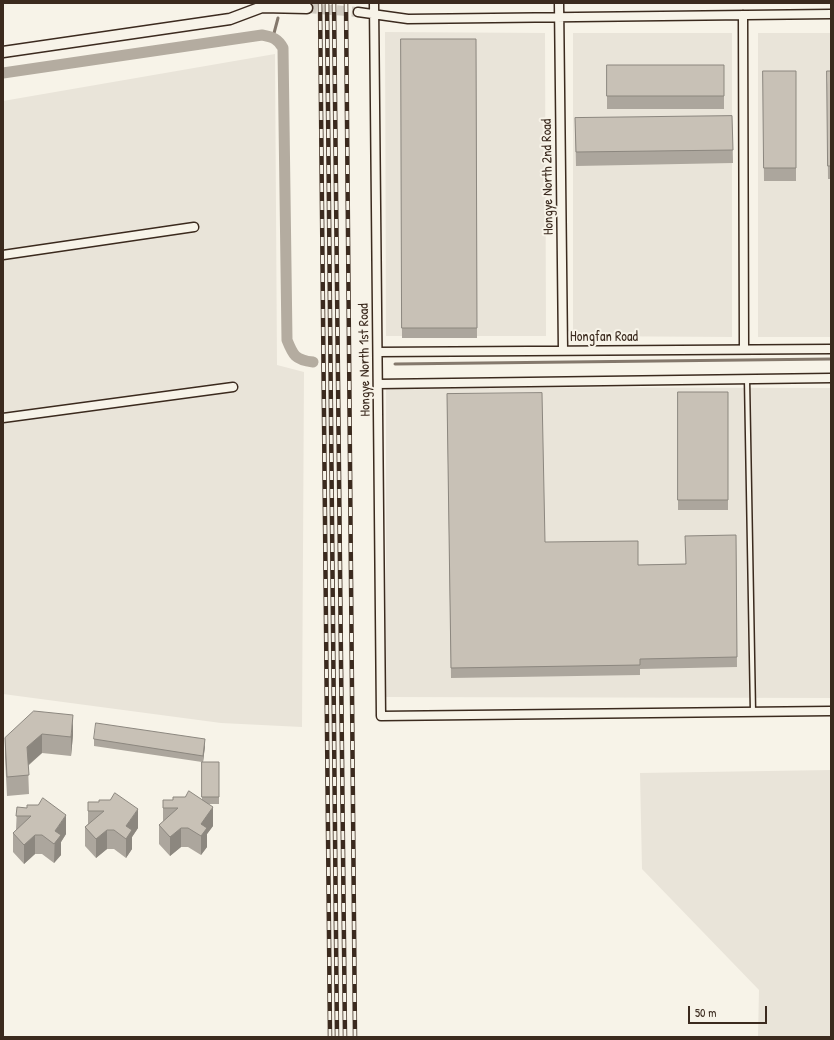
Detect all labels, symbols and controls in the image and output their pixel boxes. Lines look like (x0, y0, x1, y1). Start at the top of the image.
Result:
street label: Hongye North 2nd Road (539, 119, 557, 235)
street label: Hongye North 1st Road (356, 303, 374, 417)
street label: Hongfan Road (570, 329, 638, 345)
scale bar (690, 998, 769, 1024)
text: 50 m (695, 1004, 716, 1021)

